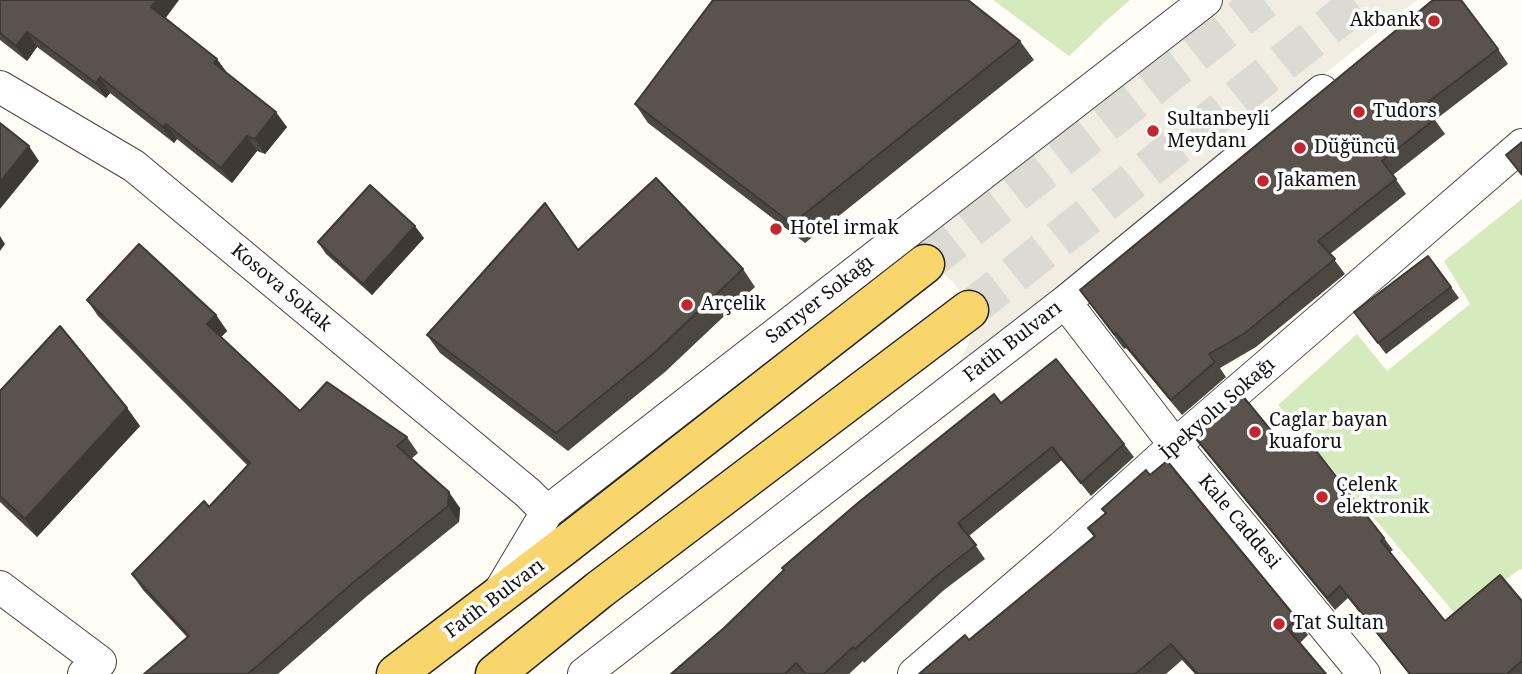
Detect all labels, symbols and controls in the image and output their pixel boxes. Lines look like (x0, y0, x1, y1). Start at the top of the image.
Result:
place label: Akbank (1350, 10, 1420, 32)
marker: Akbank (1426, 13, 1442, 29)
place label: Tudors (1373, 101, 1437, 123)
marker: Tudors (1351, 104, 1367, 120)
place label: Sultanbeyli Meydanı (1167, 109, 1269, 153)
marker: Sultanbeyli Meydanı (1145, 123, 1161, 139)
place label: Düğüncü (1314, 137, 1396, 159)
marker: Düğüncü (1292, 140, 1308, 156)
place label: Jakamen (1277, 170, 1357, 192)
marker: Jakamen (1255, 173, 1271, 189)
place label: Hotel irmak (790, 218, 899, 240)
marker: Hotel irmak (768, 221, 784, 237)
street label: Kosova Sokak (226, 239, 336, 337)
street label: Sarıyer Sokağı (762, 251, 878, 349)
place label: Arçelik (701, 294, 766, 316)
marker: Arçelik (679, 297, 695, 313)
street label: Fatih Bulvarı (959, 297, 1067, 387)
street label: İpekyolu Sokağı (1156, 353, 1280, 465)
place label: Caglar bayan kuaforu (1269, 410, 1388, 454)
marker: Caglar bayan kuaforu (1247, 424, 1263, 440)
street label: Kale Caddesi (1193, 470, 1285, 574)
place label: Çelenk elektronik (1336, 475, 1429, 519)
marker: Çelenk elektronik (1314, 489, 1330, 505)
street label: Fatih Bulvarı (441, 554, 549, 644)
place label: Tat Sultan (1293, 613, 1384, 635)
marker: Tat Sultan (1271, 616, 1287, 632)

